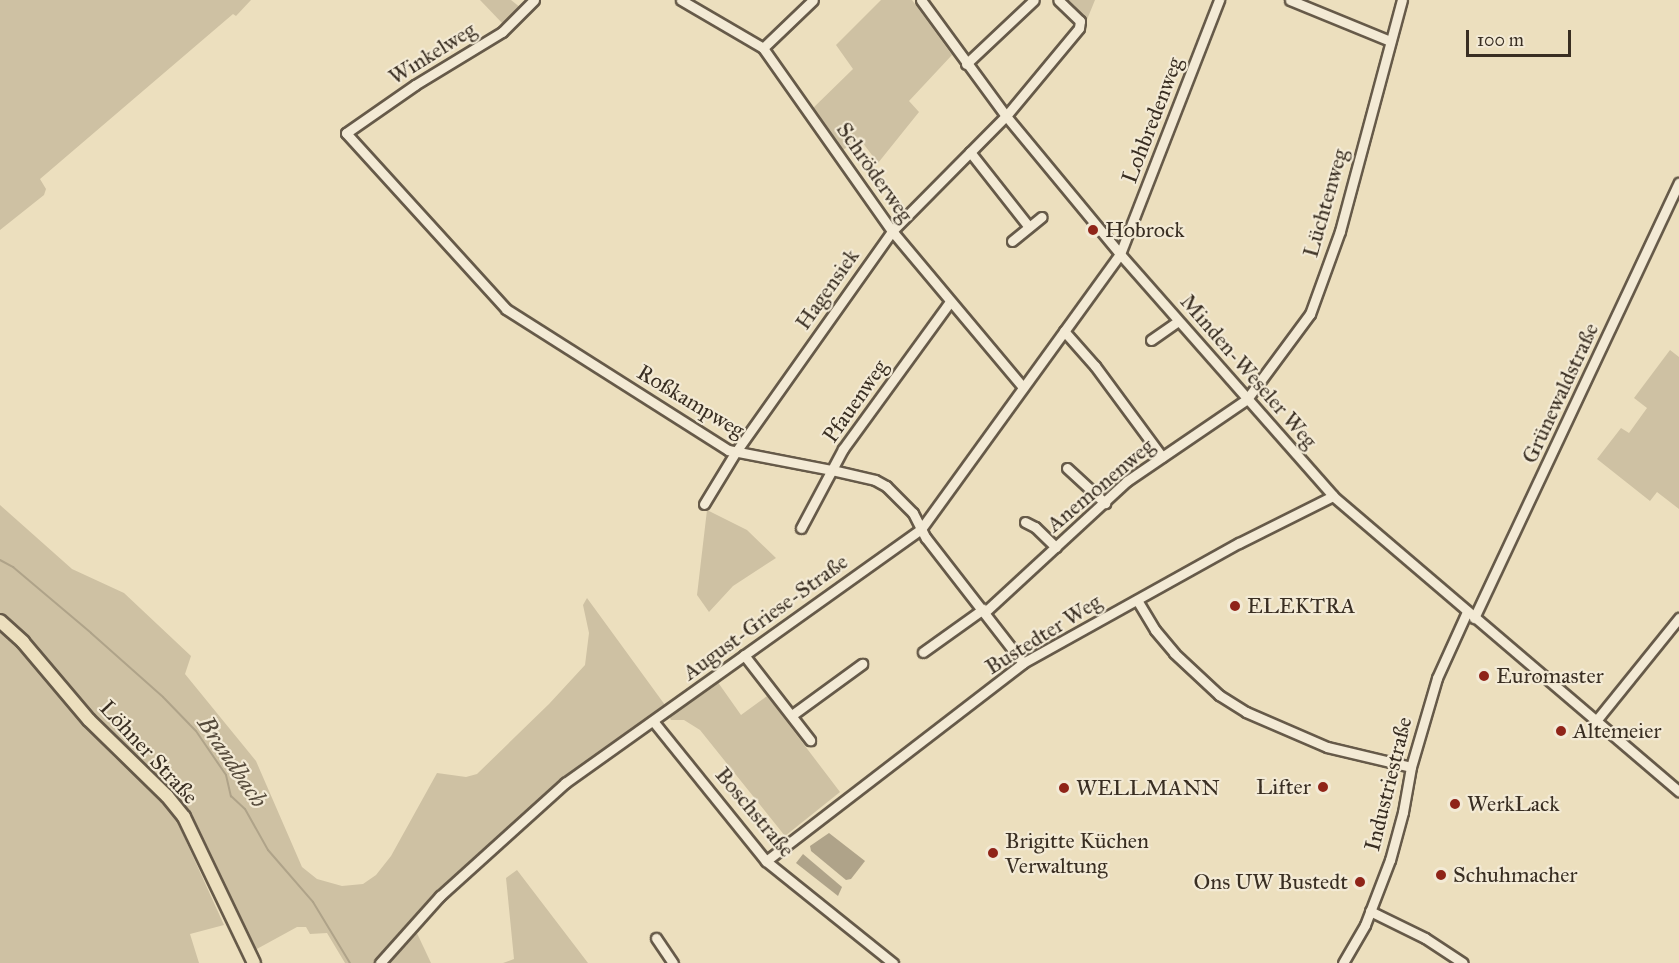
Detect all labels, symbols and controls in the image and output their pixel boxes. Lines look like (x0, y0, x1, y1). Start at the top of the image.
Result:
street label: Winkelweg (384, 16, 480, 90)
scale bar (1469, 18, 1574, 56)
text: 100 m (1477, 29, 1524, 51)
street label: Lohbredenweg (1116, 53, 1188, 187)
street label: Schröderweg (831, 117, 919, 227)
street label: Lüchtenweg (1297, 146, 1353, 260)
place label: Hobrock (1105, 217, 1184, 243)
marker: Hobrock (1086, 223, 1100, 237)
street label: Hagensiek (790, 243, 864, 335)
street label: Minden-Weseler Weg (1175, 289, 1323, 453)
street label: Grünewaldstraße (1516, 319, 1604, 467)
street label: Pfauenweg (817, 354, 893, 448)
street label: Roßkampweg (633, 359, 749, 443)
street label: Anemonenweg (1041, 432, 1159, 538)
street label: August-Griese-Straße (677, 548, 853, 686)
street label: Bustedter Weg (980, 588, 1106, 680)
place label: ELEKTRA (1247, 593, 1355, 619)
marker: ELEKTRA (1228, 599, 1242, 613)
place label: Euromaster (1496, 663, 1604, 689)
marker: Euromaster (1477, 669, 1491, 683)
street label: Löhner Straße (94, 695, 204, 809)
water label: Brandbach (191, 711, 273, 813)
street label: Industriestraße (1359, 714, 1417, 854)
place label: Altemeier (1573, 718, 1662, 744)
marker: Altemeier (1554, 724, 1568, 738)
street label: Boschstraße (710, 762, 800, 862)
place label: Lifter (1256, 774, 1311, 800)
place label: WELLMANN (1076, 775, 1220, 801)
marker: Lifter (1316, 780, 1330, 794)
marker: WELLMANN (1057, 781, 1071, 795)
place label: WerkLack (1467, 791, 1559, 817)
marker: WerkLack (1448, 797, 1462, 811)
place label: Brigitte Küchen Verwaltung (1005, 827, 1149, 878)
marker: Brigitte Küchen Verwaltung (986, 846, 1000, 860)
place label: Schuhmacher (1453, 862, 1578, 888)
marker: Schuhmacher (1434, 868, 1448, 882)
place label: Ons UW Bustedt (1194, 869, 1348, 895)
marker: Ons UW Bustedt (1353, 875, 1367, 889)

